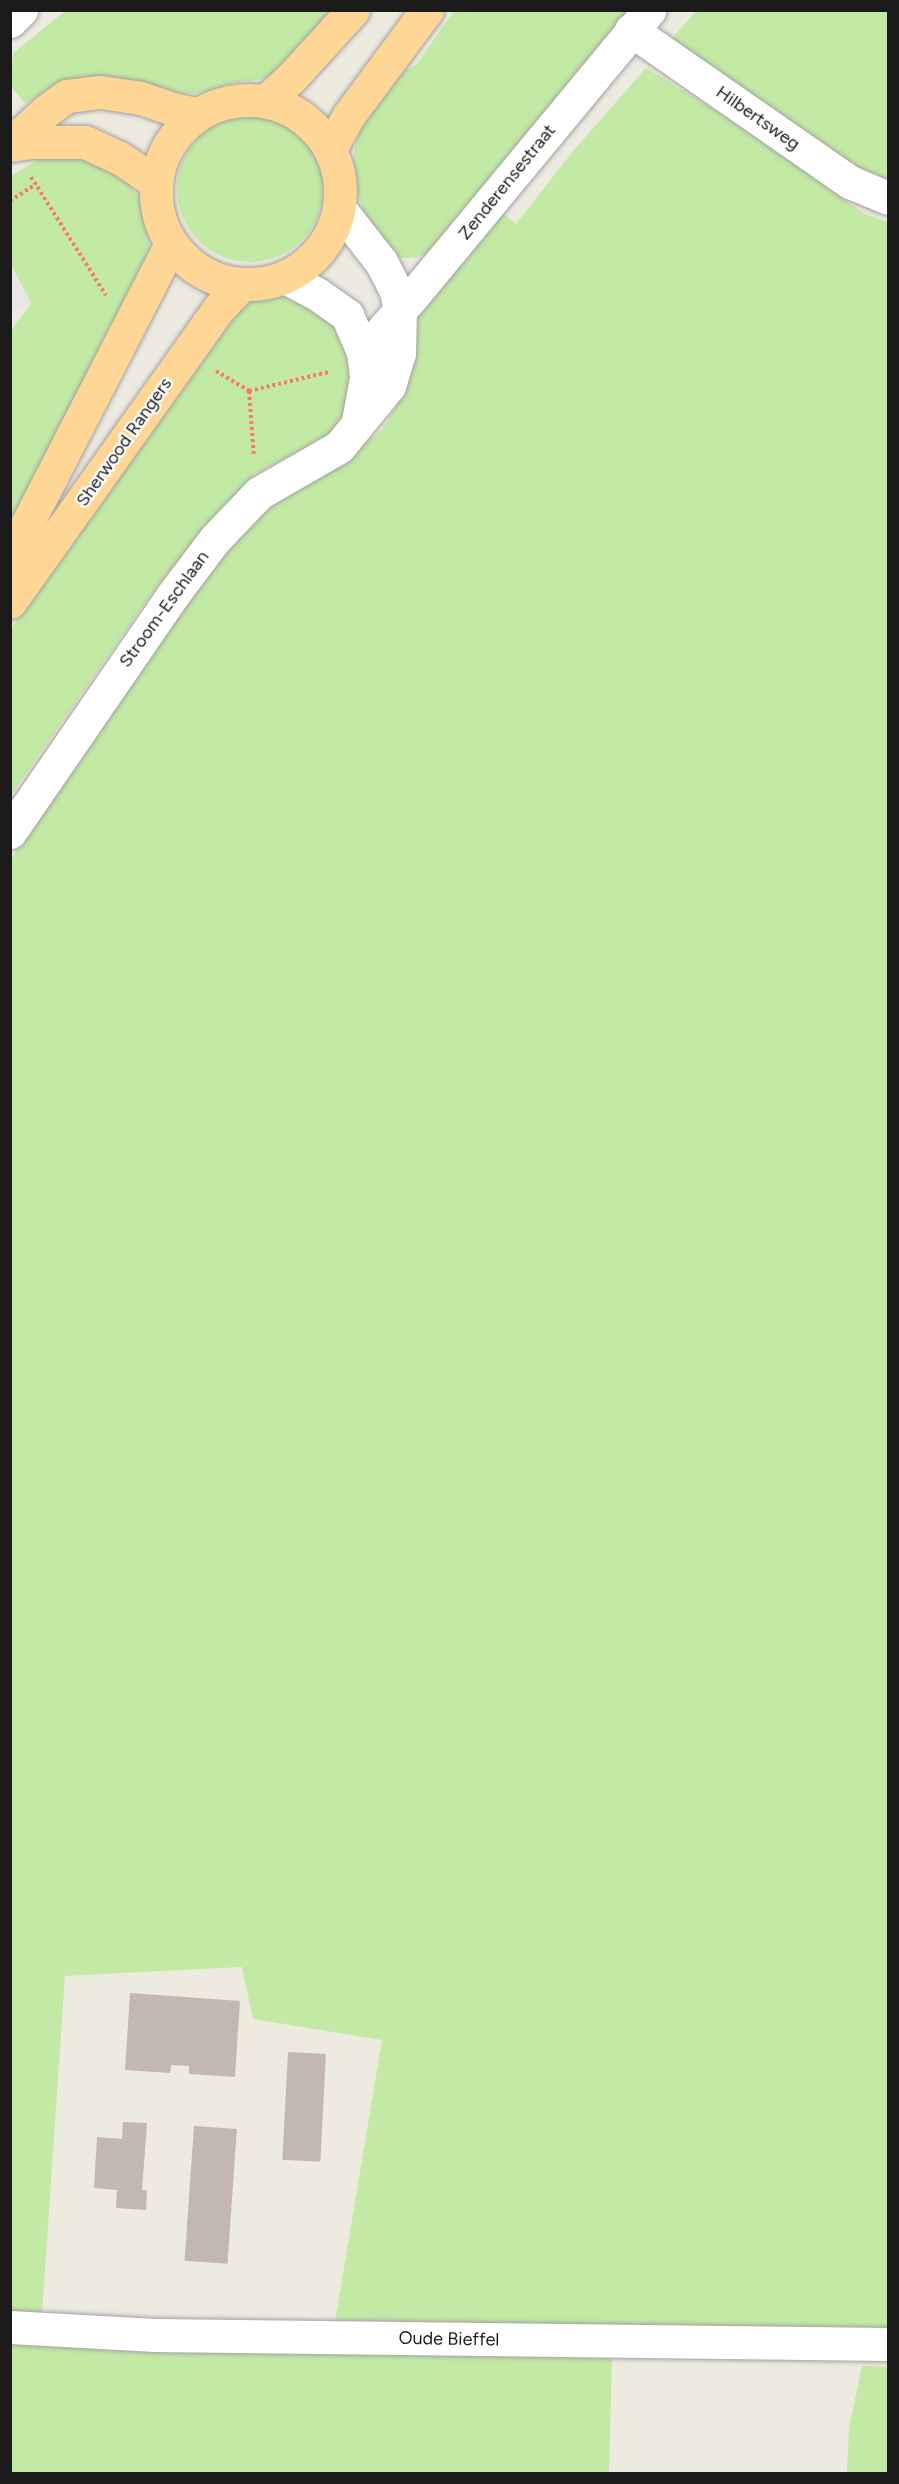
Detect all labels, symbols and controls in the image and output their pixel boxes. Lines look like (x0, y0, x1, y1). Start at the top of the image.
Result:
street label: Hilbertsweg (712, 81, 804, 155)
street label: Zenderensestraat (454, 120, 560, 244)
street label: Sherwood Rangers (72, 373, 176, 511)
street label: Stroom-Eschlaan (114, 546, 214, 672)
street label: Oude Bieffel (398, 2327, 500, 2351)

